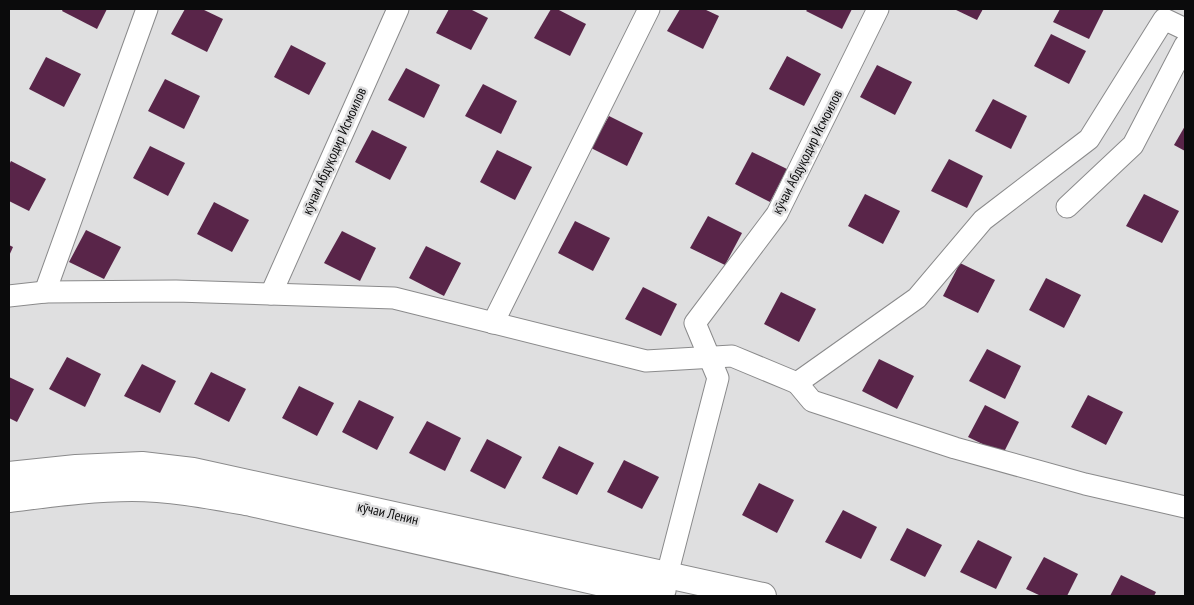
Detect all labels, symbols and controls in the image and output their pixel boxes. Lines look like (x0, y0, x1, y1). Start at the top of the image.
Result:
street label: кӯчаи Абдуқодир Исмоилов (298, 84, 370, 217)
street label: кӯчаи Абдуқодир Исмоилов (768, 86, 846, 217)
street label: кӯчаи Ленин (356, 497, 420, 529)

